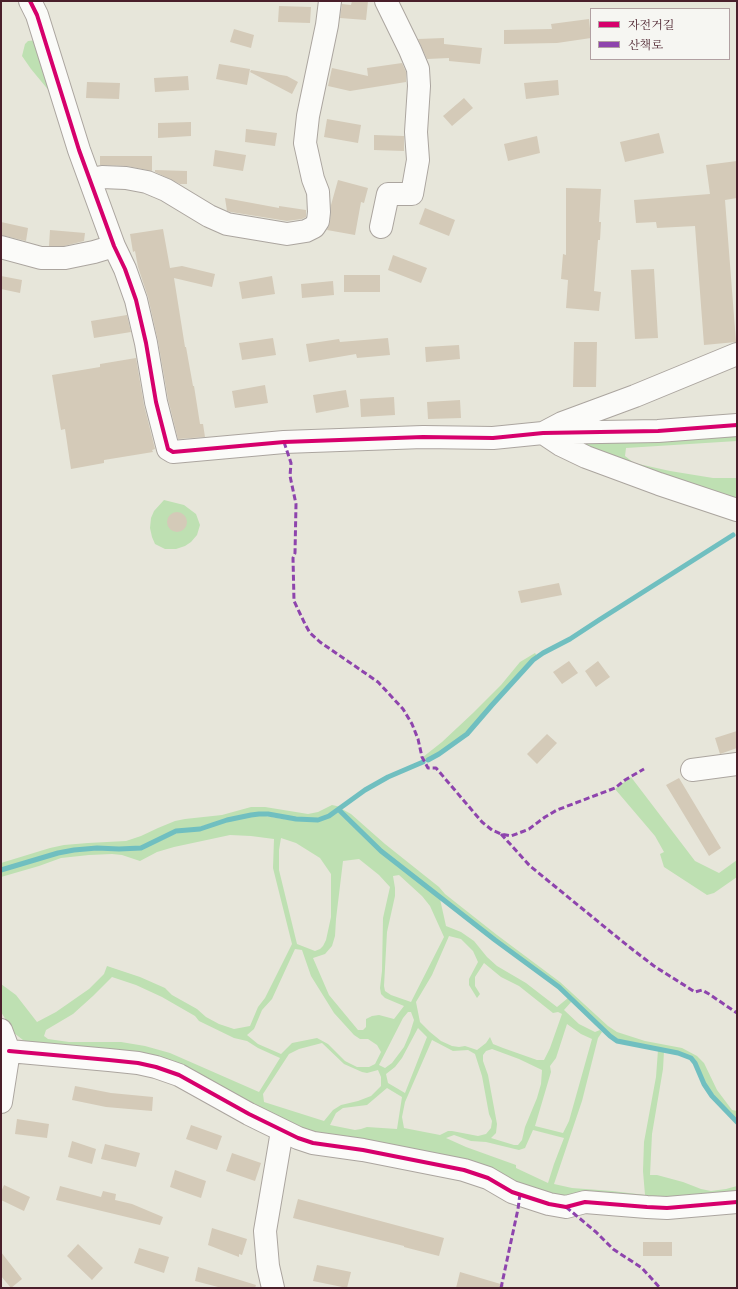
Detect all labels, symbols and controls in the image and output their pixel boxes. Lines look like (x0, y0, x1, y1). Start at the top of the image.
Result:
legend (590, 8, 730, 60)
text: 자전거길 (628, 17, 674, 33)
text: 산책로 (628, 37, 663, 53)

